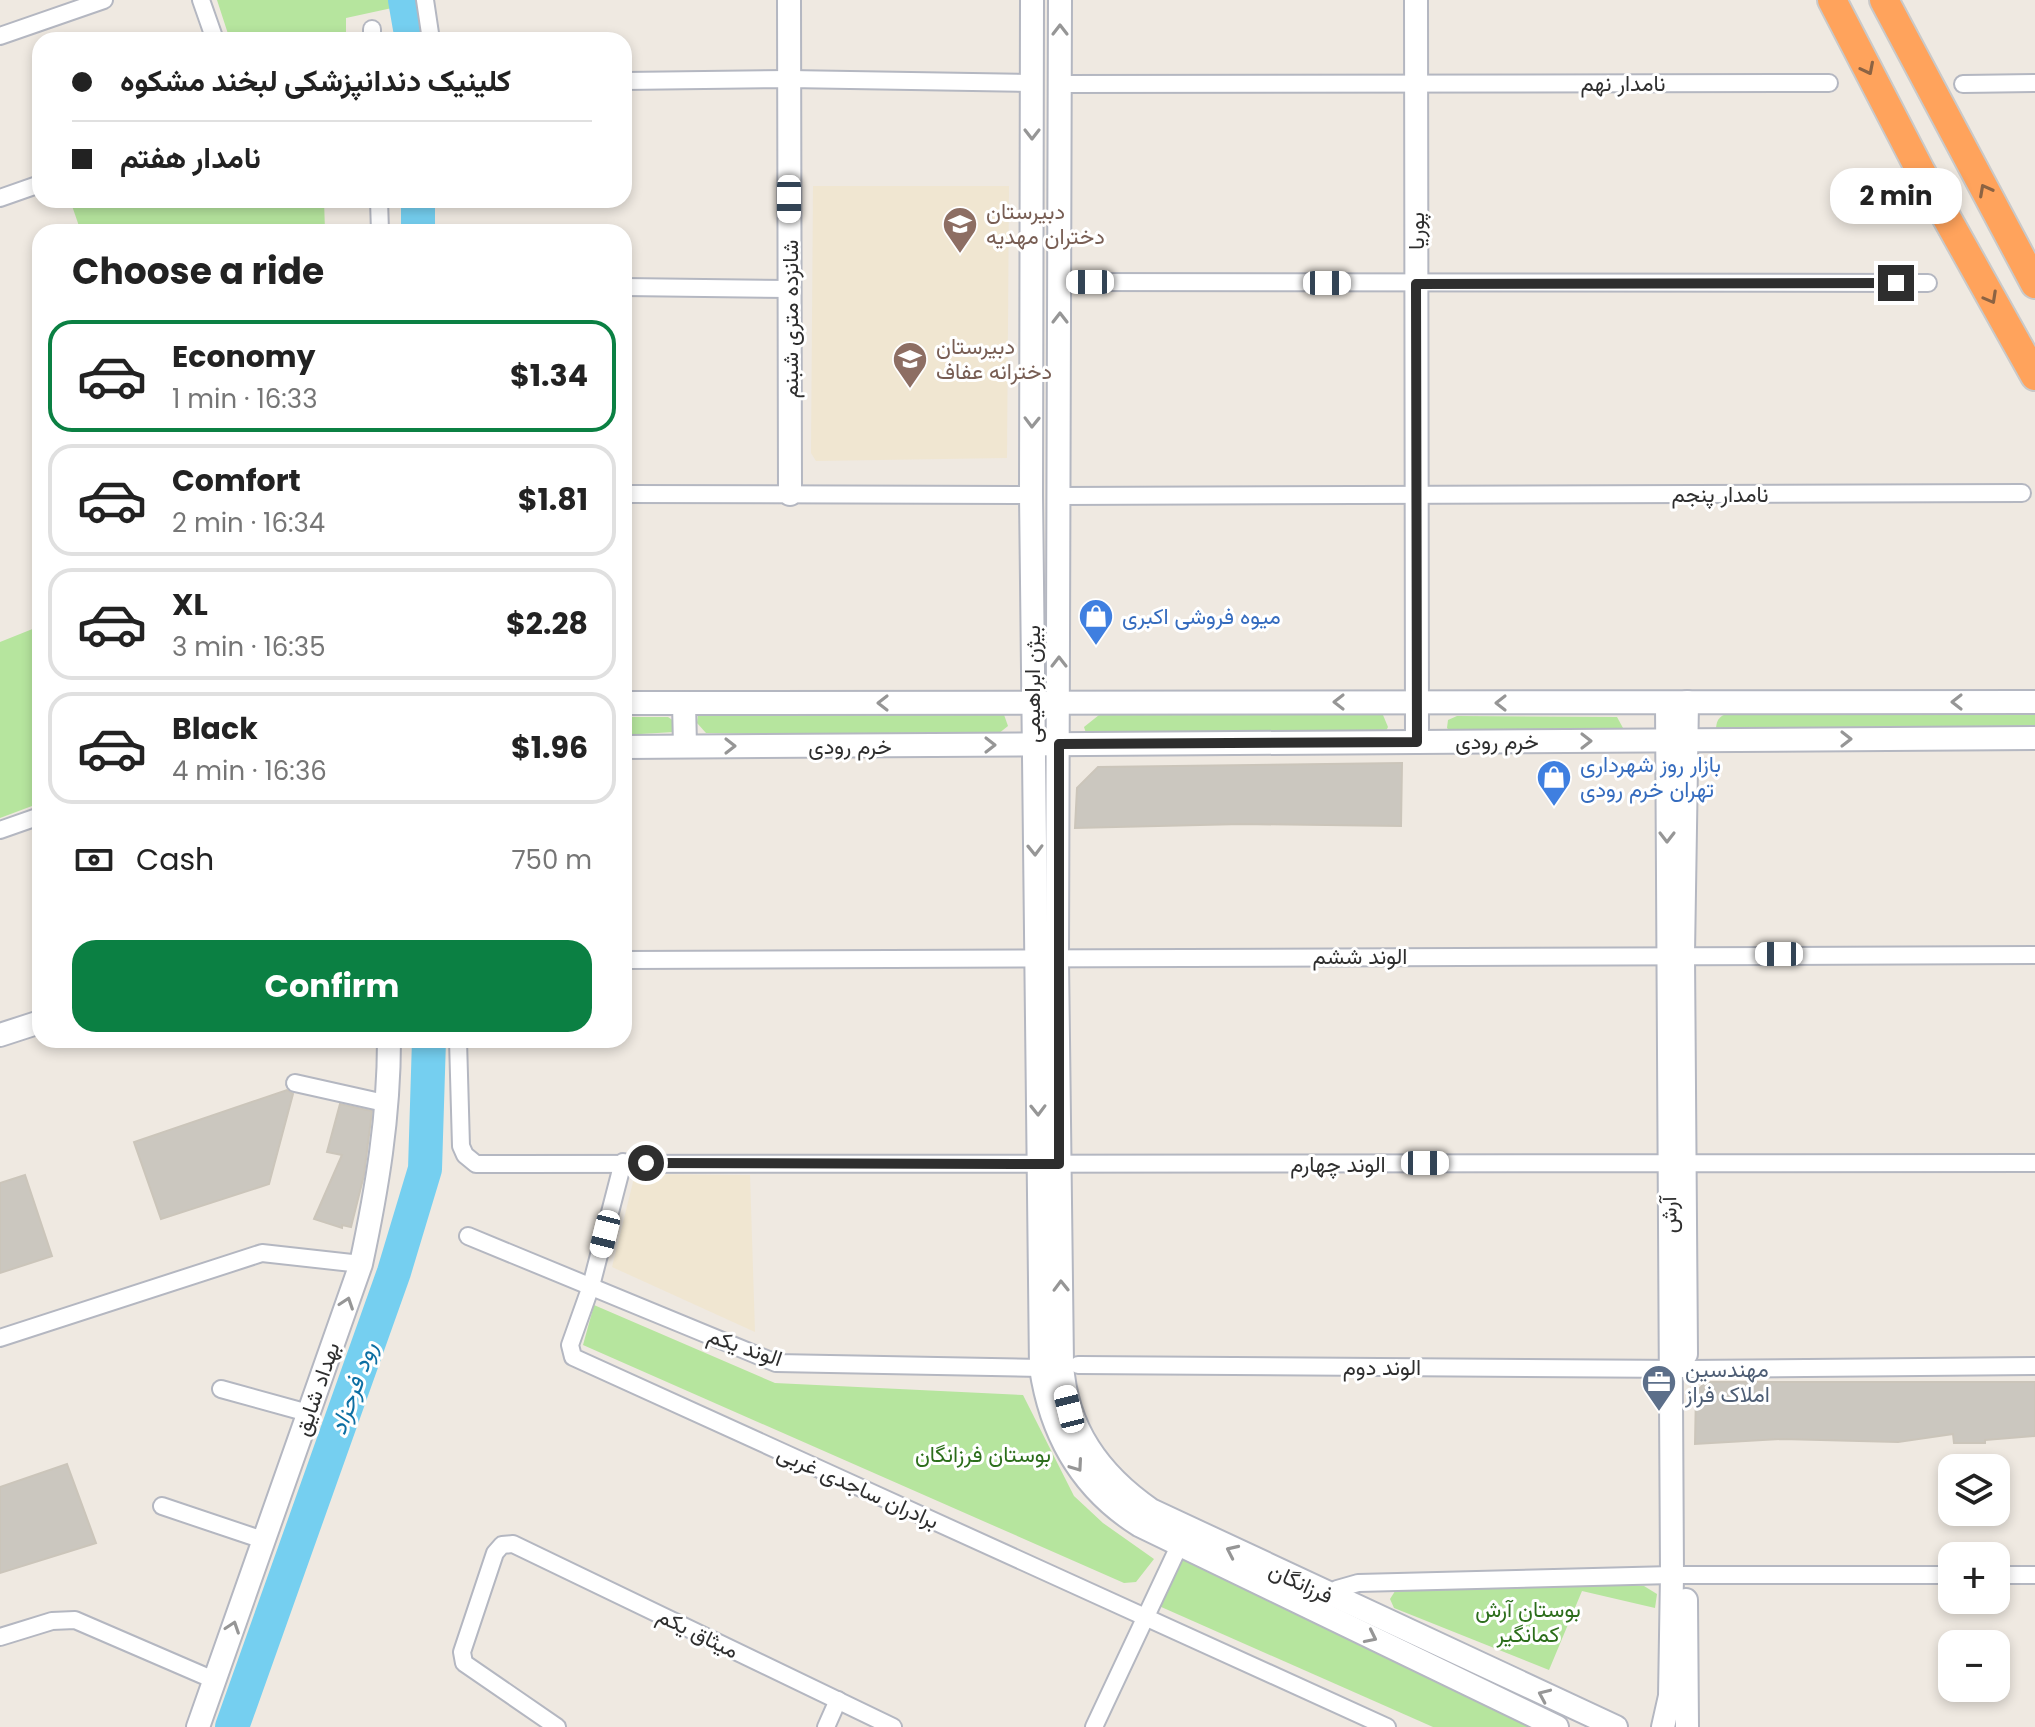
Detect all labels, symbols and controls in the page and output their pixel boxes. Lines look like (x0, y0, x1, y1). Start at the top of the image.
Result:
one-way arrow (1051, 23, 1069, 36)
text: کلینیک دندانپزشکی لبخند مشکوه (120, 59, 511, 102)
one-way arrow (1858, 61, 1873, 76)
street label: نامدار نهم (1580, 68, 1666, 99)
one-way arrow (1023, 128, 1041, 141)
text: نامدار هفتم (120, 136, 261, 179)
callout: 2 min (1830, 167, 1962, 223)
car (777, 175, 801, 223)
text: 2 min (1859, 178, 1933, 214)
one-way arrow (1980, 184, 1995, 198)
place label: دبیرستان دختران مهدیه (986, 196, 1105, 252)
school or university icon: دبیرستان دختران مهدیه (941, 205, 979, 255)
street label: پوریا (1401, 212, 1432, 250)
street label: شانزده متری شبنم (775, 240, 806, 398)
text: Choose a ride (72, 246, 324, 297)
route end (1878, 265, 1914, 301)
car (1066, 270, 1114, 294)
car (1303, 271, 1351, 295)
one-way arrow (1981, 289, 1997, 304)
one-way arrow (1051, 311, 1069, 324)
place label: دبیرستان دخترانه عفاف (936, 331, 1052, 387)
text: Economy (172, 335, 316, 378)
icon: car (76, 340, 148, 412)
school or university icon: دبیرستان دخترانه عفاف (891, 340, 929, 390)
text: $1.34 (510, 354, 588, 397)
text: 1 min · 16:33 (172, 381, 317, 417)
one-way arrow (1023, 416, 1040, 429)
text: Comfort (172, 459, 301, 502)
icon: car (76, 464, 148, 536)
text: $1.81 (518, 478, 588, 521)
street label: نامدار پنجم (1671, 479, 1769, 510)
text: 2 min · 16:34 (172, 505, 325, 541)
text: XL (172, 583, 208, 626)
icon: car (76, 588, 148, 660)
shop icon: میوه فروشی اکبری (1077, 597, 1115, 647)
place label: میوه فروشی اکبری (1122, 601, 1281, 632)
text: $2.28 (506, 602, 588, 645)
street label: بیژن ابراهیمی (1017, 625, 1048, 743)
text: 3 min · 16:35 (172, 629, 325, 665)
one-way arrow (1050, 655, 1068, 668)
one-way arrow (1332, 693, 1345, 711)
one-way arrow (1950, 693, 1963, 711)
one-way arrow (876, 694, 889, 712)
one-way arrow (1494, 694, 1507, 712)
text: Black (172, 707, 258, 750)
icon: car (76, 712, 148, 784)
text: $1.96 (511, 726, 588, 769)
street label: خرم رودی (1455, 726, 1539, 757)
one-way arrow (1840, 730, 1853, 748)
street label: خرم رودی (808, 731, 892, 762)
one-way arrow (1580, 732, 1593, 750)
one-way arrow (984, 736, 997, 754)
one-way arrow (724, 737, 737, 755)
place label: بازار روز شهرداری تهران خرم رودی (1580, 749, 1721, 805)
text: 4 min · 16:36 (172, 753, 327, 789)
shop icon: بازار روز شهرداری تهران خرم رودی (1535, 758, 1573, 808)
one-way arrow (1658, 831, 1676, 844)
icon: cash (72, 838, 116, 882)
text: Cash (136, 838, 214, 881)
text: 750 m (511, 842, 592, 878)
one-way arrow (1026, 844, 1043, 857)
button: Confirm (72, 940, 592, 1032)
street label: الوند ششم (1313, 941, 1407, 972)
car (1755, 942, 1803, 966)
one-way arrow (1029, 1104, 1047, 1117)
route start (628, 1145, 664, 1181)
street label: الوند چهارم (1290, 1149, 1386, 1180)
car (1401, 1151, 1449, 1175)
street label: آرش (1653, 1194, 1685, 1234)
car (588, 1208, 622, 1260)
one-way arrow (1052, 1279, 1070, 1292)
one-way arrow (337, 1296, 354, 1310)
street label: الوند یکم (703, 1320, 787, 1374)
water label: رود فرحزاد (321, 1337, 385, 1439)
street label: بهداد شایق (286, 1338, 348, 1440)
street label: الوند دوم (1343, 1352, 1421, 1383)
place label: مهندسین املاک فراز (1684, 1354, 1770, 1410)
office icon: مهندسین املاک فراز (1640, 1363, 1678, 1413)
car (1052, 1383, 1086, 1435)
street label: برادران ساجدی غربی (772, 1437, 944, 1537)
park label: بوستان فرزانگان (915, 1439, 1051, 1470)
map controls (1938, 1454, 2010, 1702)
button: layers (1938, 1454, 2010, 1526)
one-way arrow (1067, 1458, 1082, 1472)
button: + (1938, 1542, 2010, 1614)
one-way arrow (1226, 1545, 1241, 1561)
street label: فرزانگان (1264, 1555, 1338, 1611)
park label: بوستان آرش کمانگیر (1475, 1594, 1581, 1650)
street label: میثاق یکم (652, 1600, 744, 1666)
one-way arrow (223, 1621, 239, 1635)
one-way arrow (1363, 1627, 1378, 1643)
button: − (1938, 1630, 2010, 1702)
one-way arrow (1538, 1689, 1553, 1705)

